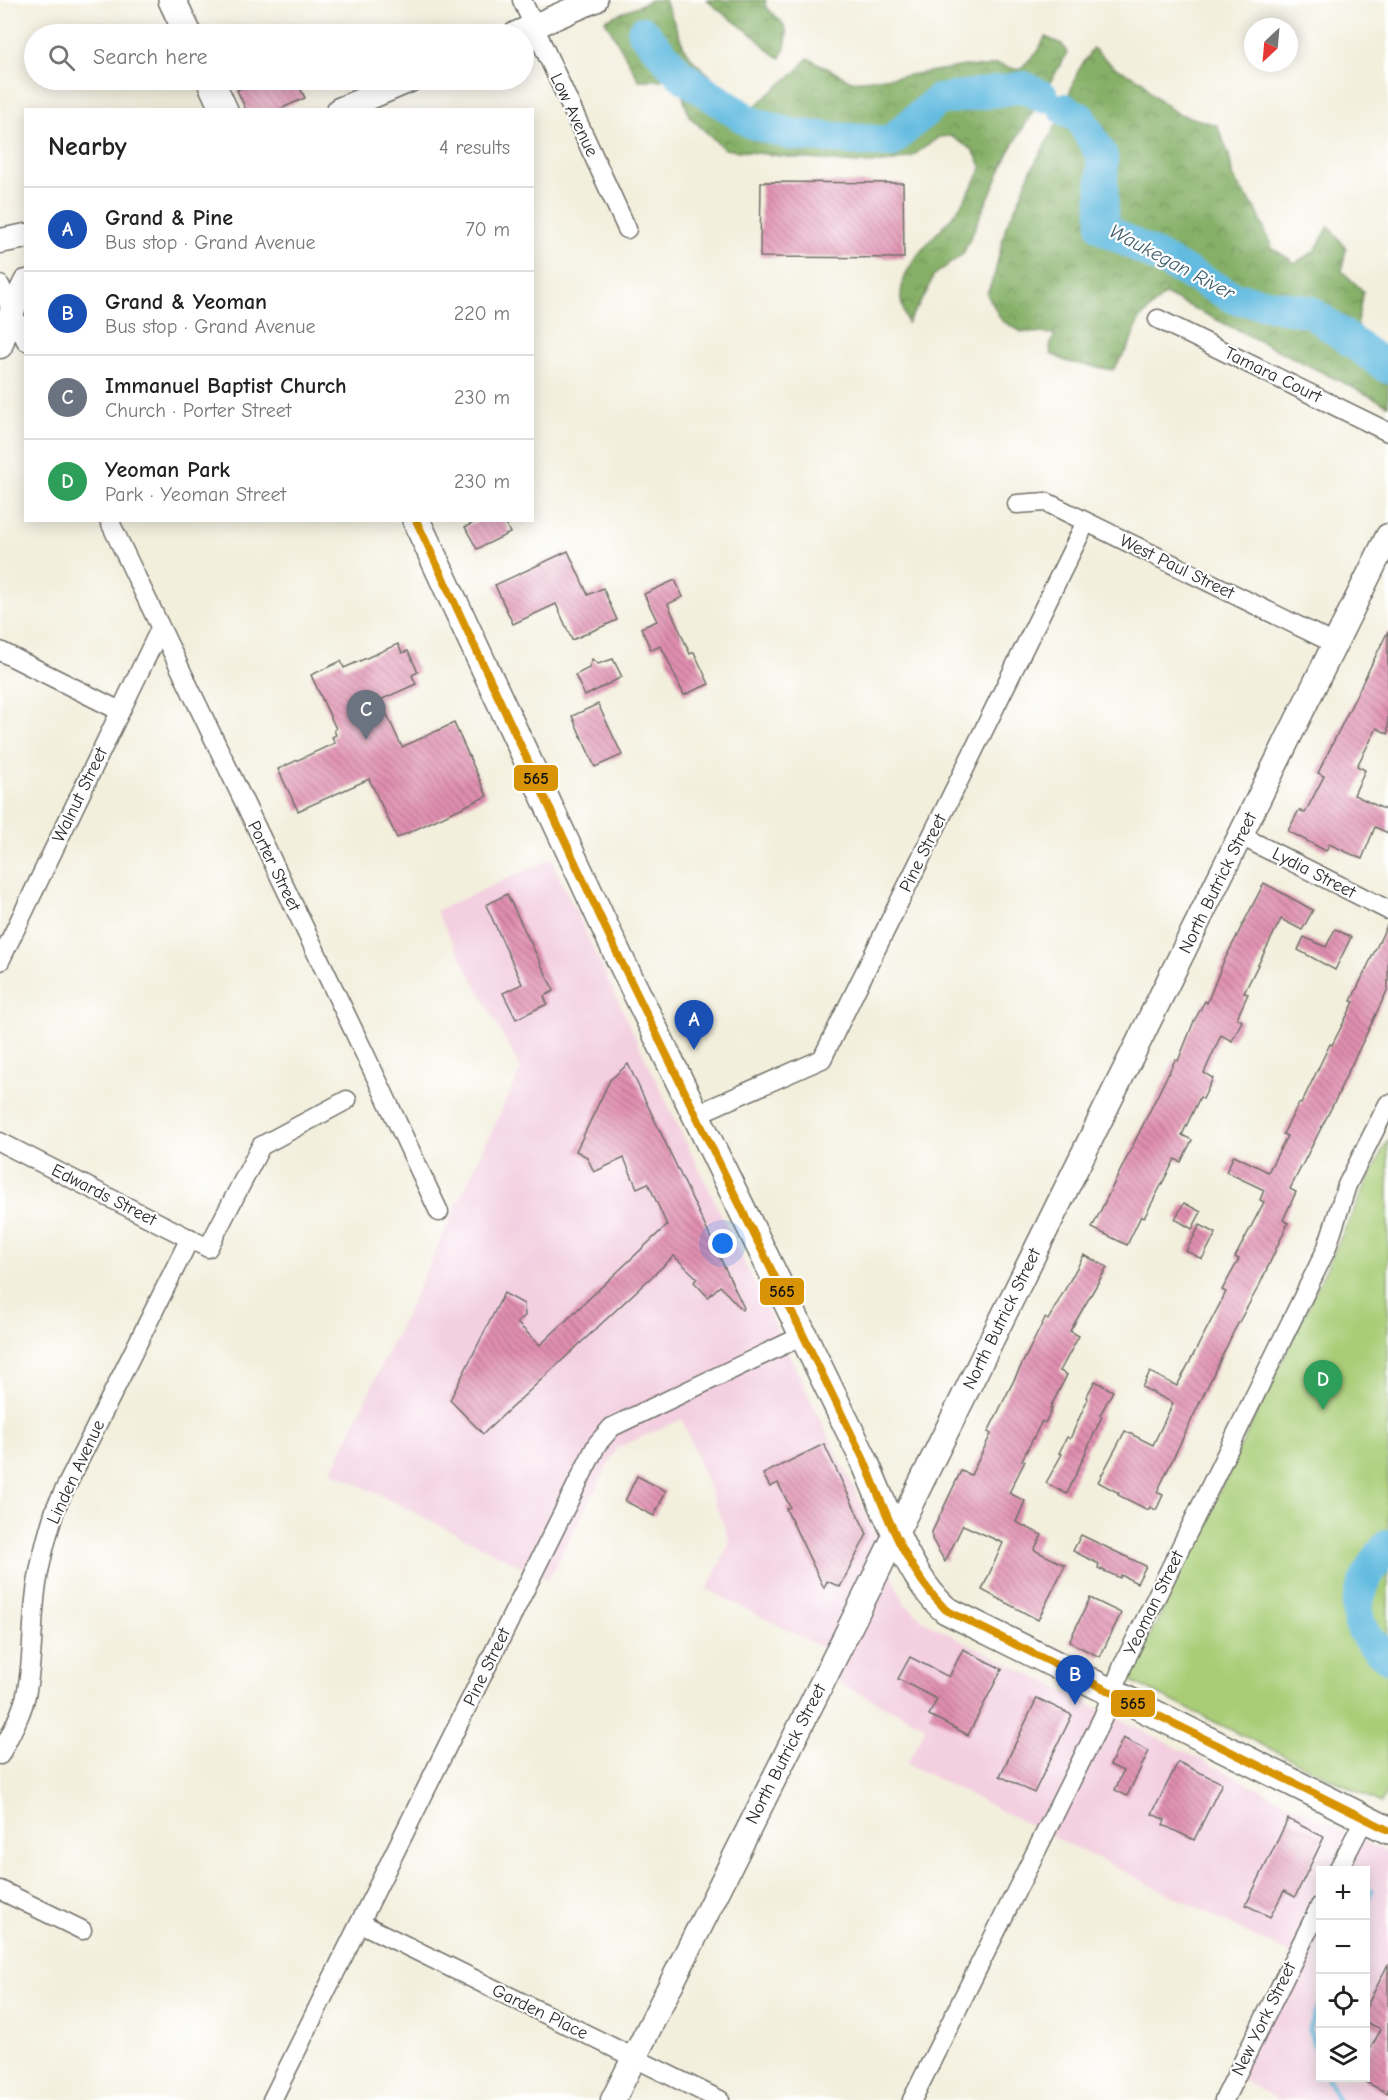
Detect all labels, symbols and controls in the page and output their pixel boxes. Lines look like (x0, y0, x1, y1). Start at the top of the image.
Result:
north arrow (1244, 18, 1298, 72)
search box (24, 24, 534, 90)
icon: search (45, 41, 78, 74)
text: Search here (93, 44, 208, 70)
street label: Low Avenue (546, 70, 602, 160)
text: Nearby (48, 132, 127, 162)
text: 4 results (439, 136, 510, 159)
text: Grand & Pine (105, 205, 233, 231)
text: A (62, 218, 73, 241)
text: 70 m (465, 218, 510, 241)
water label: Waukegan River (1105, 219, 1239, 305)
text: Bus stop · Grand Avenue (105, 231, 316, 254)
text: Grand & Yeoman (105, 289, 267, 315)
text: B (61, 302, 74, 325)
text: 220 m (454, 302, 510, 325)
text: Bus stop · Grand Avenue (105, 315, 316, 338)
street label: Tamara Court (1221, 342, 1326, 408)
text: Immanuel Baptist Church (105, 373, 347, 399)
text: C (61, 386, 74, 409)
text: 230 m (454, 386, 510, 409)
text: Church · Porter Street (105, 399, 292, 422)
text: Yeoman Park (105, 457, 230, 483)
text: D (61, 470, 74, 493)
text: 230 m (454, 470, 510, 493)
text: Park · Yeoman Street (105, 483, 286, 506)
street label: West Paul Street (1116, 530, 1238, 604)
pin: C (346, 690, 386, 740)
street label: Walnut Street (48, 743, 112, 846)
line badge: 565 (513, 764, 559, 792)
text: 565 (523, 770, 549, 788)
street label: North Butrick Street (1175, 808, 1262, 957)
street label: Pine Street (895, 810, 951, 895)
street label: Porter Street (243, 817, 305, 915)
street label: Lydia Street (1269, 843, 1360, 903)
pin: A (674, 1000, 714, 1050)
street label: Edwards Street (48, 1160, 161, 1231)
your location (708, 1229, 737, 1258)
street label: North Butrick Street (959, 1244, 1046, 1393)
line badge: 565 (759, 1277, 805, 1306)
text: 565 (769, 1283, 795, 1301)
pin: D (1304, 1360, 1342, 1410)
street label: Linden Avenue (43, 1417, 109, 1527)
street label: Yeoman Street (1120, 1547, 1189, 1659)
street label: Pine Street (459, 1624, 515, 1709)
pin: B (1056, 1656, 1094, 1705)
street label: North Butrick Street (742, 1680, 831, 1828)
line badge: 565 (1110, 1689, 1156, 1718)
text: 565 (1120, 1695, 1146, 1713)
map controls (1316, 1866, 1370, 2082)
button: + (1316, 1866, 1370, 1920)
button: − (1316, 1920, 1370, 1974)
street label: New York Street (1227, 1958, 1301, 2079)
button: locate (1316, 1974, 1370, 2028)
street label: Garden Place (489, 1980, 591, 2044)
button: layers (1316, 2028, 1370, 2082)

